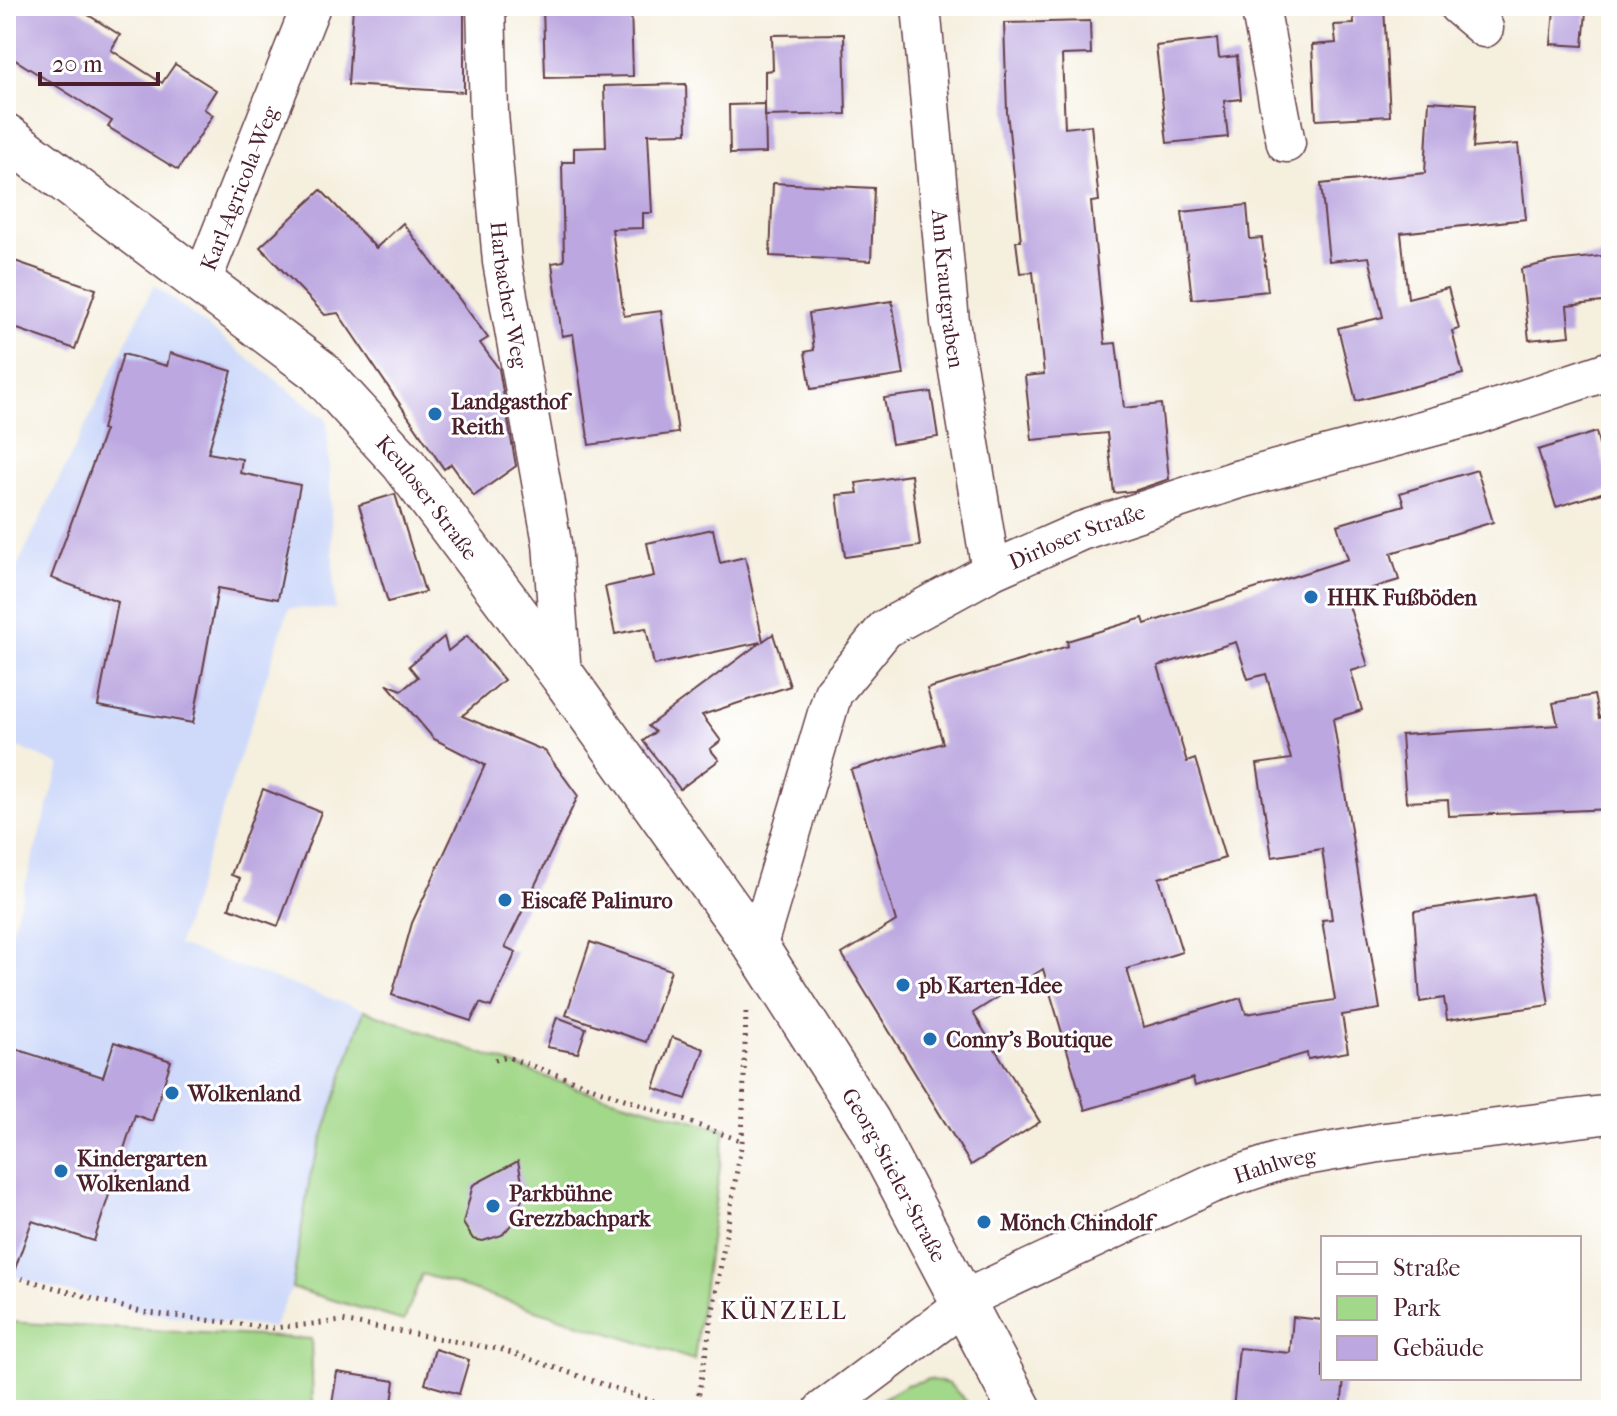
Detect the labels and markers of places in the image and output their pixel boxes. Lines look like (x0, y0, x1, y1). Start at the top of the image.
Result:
place label: Landgasthof Reith (451, 389, 572, 440)
marker: Landgasthof Reith (426, 405, 444, 423)
place label: HHK Fußböden (1327, 585, 1477, 611)
marker: HHK Fußböden (1302, 588, 1320, 606)
place label: Eiscafé Palinuro (521, 888, 673, 914)
marker: Eiscafé Palinuro (496, 891, 514, 909)
place label: pb Karten-Idee (918, 973, 1062, 999)
marker: pb Karten-Idee (894, 976, 912, 994)
place label: Conny's Boutique (946, 1027, 1113, 1053)
marker: Conny's Boutique (921, 1030, 939, 1048)
place label: Wolkenland (187, 1081, 302, 1107)
marker: Wolkenland (163, 1084, 181, 1102)
place label: Kindergarten Wolkenland (76, 1146, 207, 1197)
marker: Kindergarten Wolkenland (52, 1162, 70, 1180)
place label: Parkbühne Grezzbachpark (509, 1181, 651, 1232)
marker: Parkbühne Grezzbachpark (484, 1197, 502, 1215)
place label: Mönch Chindolf (999, 1210, 1158, 1236)
marker: Mönch Chindolf (975, 1213, 993, 1231)

